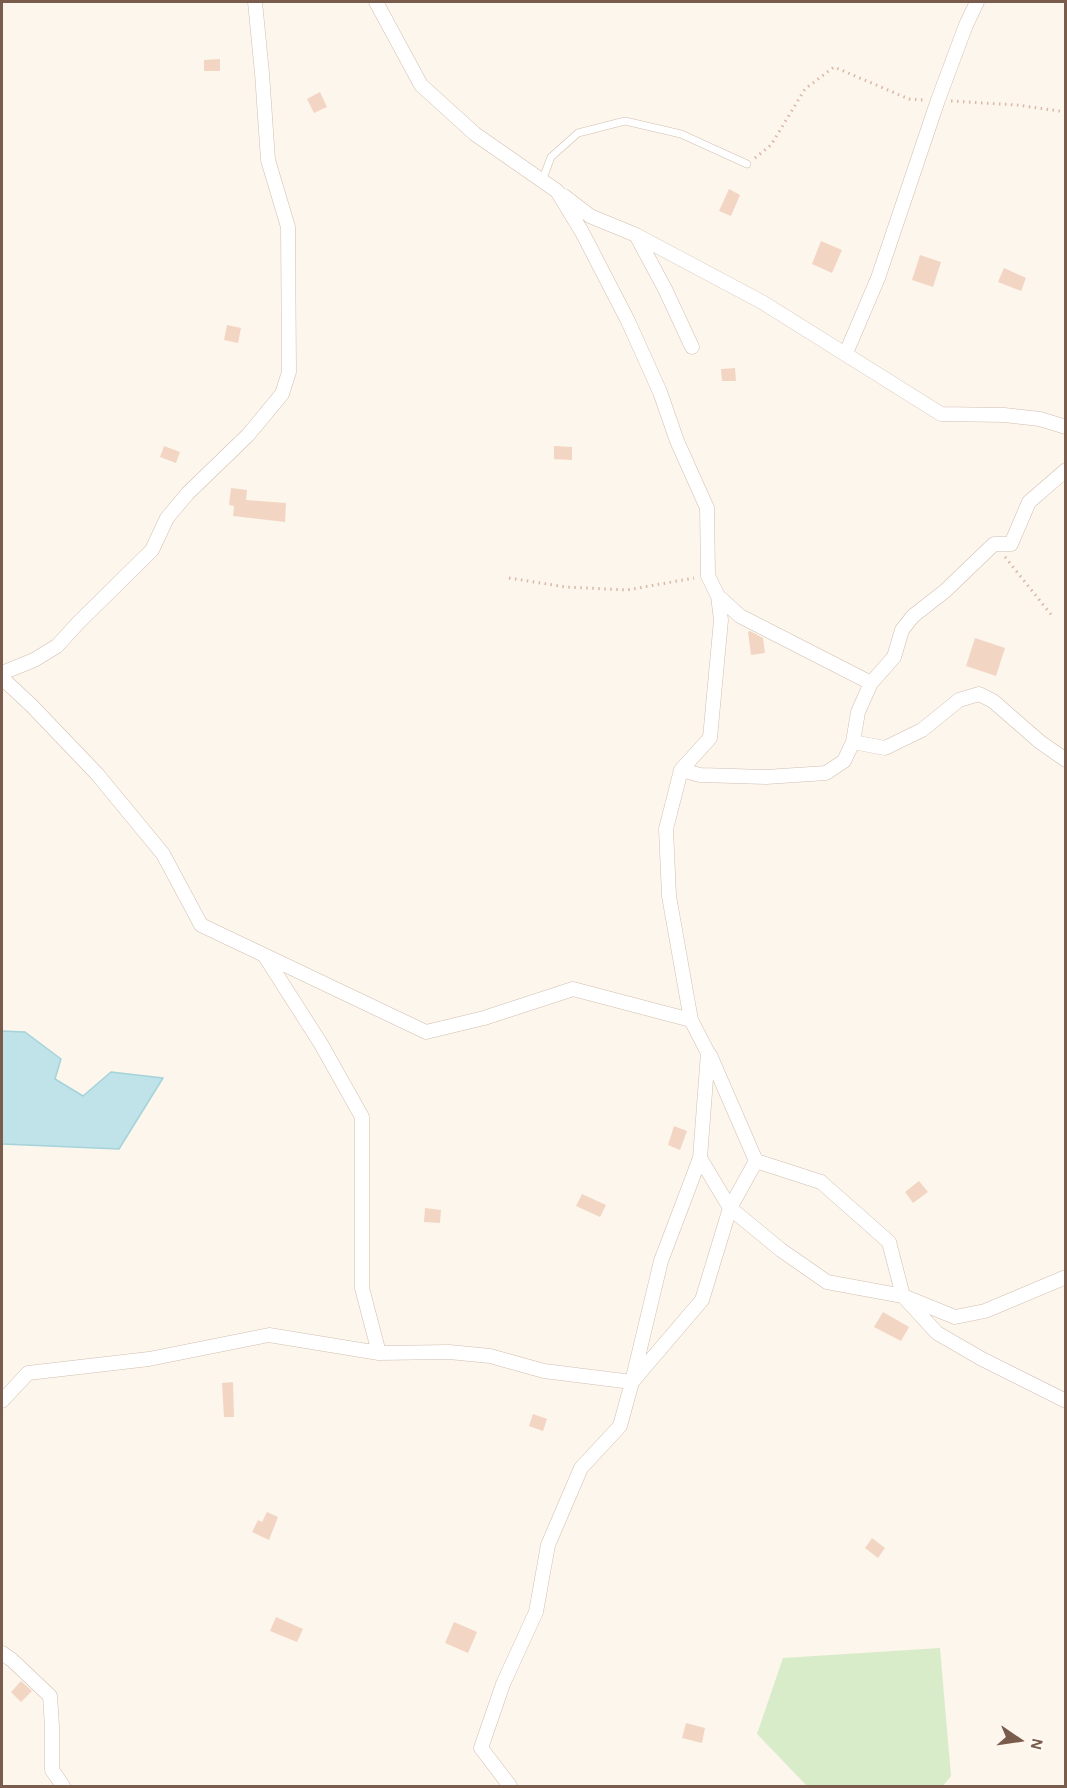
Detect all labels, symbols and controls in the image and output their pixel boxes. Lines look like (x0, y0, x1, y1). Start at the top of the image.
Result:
north arrow (989, 1710, 1049, 1770)
text: N (1027, 1737, 1046, 1751)

